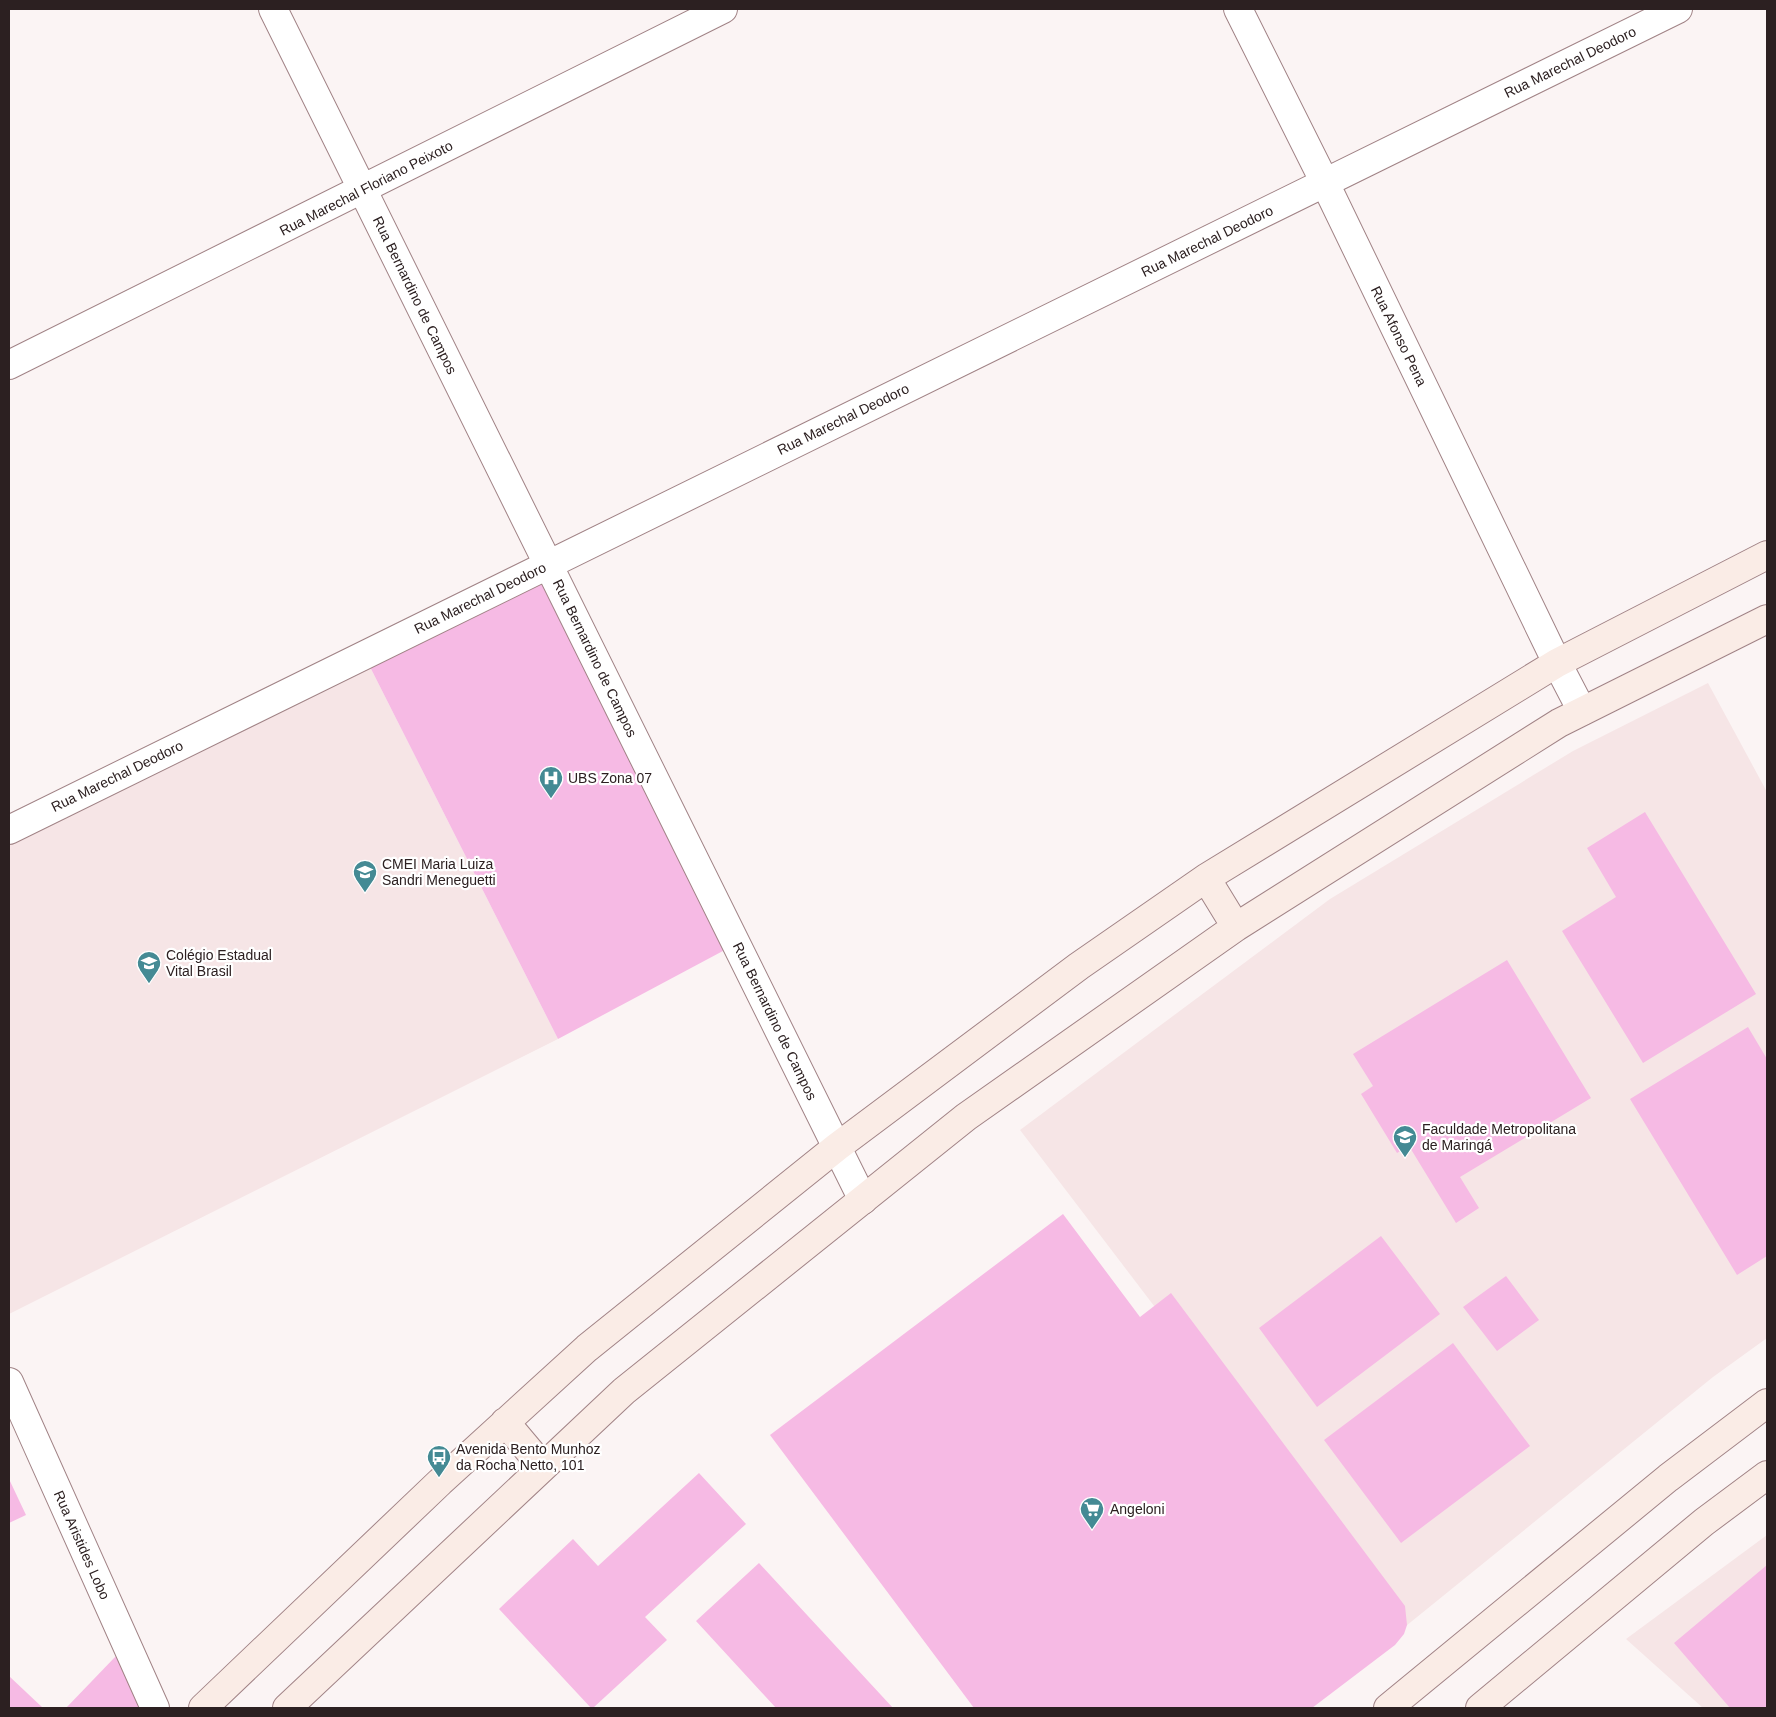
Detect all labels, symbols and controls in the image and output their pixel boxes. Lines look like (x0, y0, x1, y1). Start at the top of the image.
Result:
street label: Rua Marechal Deodoro (1501, 23, 1639, 101)
street label: Rua Marechal Floriano Peixoto (277, 137, 455, 239)
street label: Rua Marechal Deodoro (1138, 202, 1276, 280)
street label: Rua Bernardino de Campos (370, 214, 460, 376)
street label: Rua Afonso Pena (1368, 284, 1430, 389)
street label: Rua Marechal Deodoro (774, 380, 912, 458)
street label: Rua Marechal Deodoro (411, 559, 549, 637)
street label: Rua Bernardino de Campos (550, 577, 640, 739)
street label: Rua Marechal Deodoro (48, 737, 186, 815)
hospital icon: UBS Zona 07 (538, 765, 564, 799)
place label: UBS Zona 07 (568, 770, 652, 786)
place label: CMEI Maria Luiza Sandri Meneguetti (382, 856, 496, 888)
school or university icon: CMEI Maria Luiza Sandri Meneguetti (352, 859, 378, 893)
street label: Rua Bernardino de Campos (730, 940, 820, 1102)
place label: Colégio Estadual Vital Brasil (166, 947, 272, 979)
school or university icon: Colégio Estadual Vital Brasil (136, 950, 162, 984)
place label: Faculdade Metropolitana de Maringá (1422, 1121, 1576, 1153)
school or university icon: Faculdade Metropolitana de Maringá (1392, 1124, 1418, 1158)
place label: Avenida Bento Munhoz da Rocha Netto, 101 (456, 1441, 601, 1473)
bus stop icon: Avenida Bento Munhoz da Rocha Netto, 101 (426, 1444, 452, 1478)
street label: Rua Aristides Lobo (51, 1488, 113, 1602)
supermarket icon: Angeloni (1079, 1496, 1105, 1530)
place label: Angeloni (1110, 1501, 1165, 1517)

